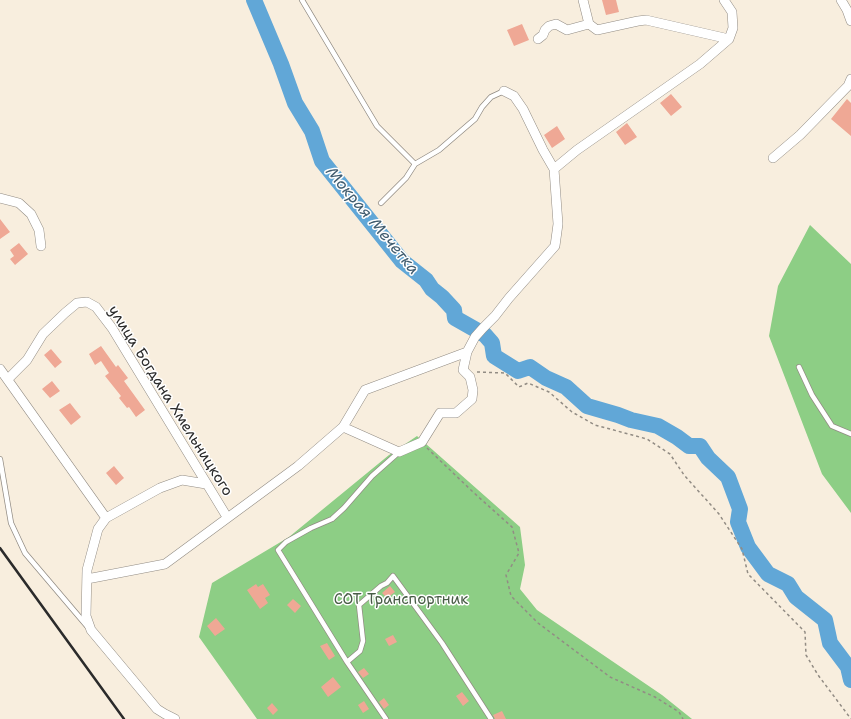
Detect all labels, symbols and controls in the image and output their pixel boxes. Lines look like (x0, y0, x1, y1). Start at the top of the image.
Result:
water label: Мокрая Мечетка (321, 163, 423, 279)
street label: улица Богдана Хмельницкого (104, 302, 236, 500)
park label: СОТ Транспортник (334, 591, 468, 609)

